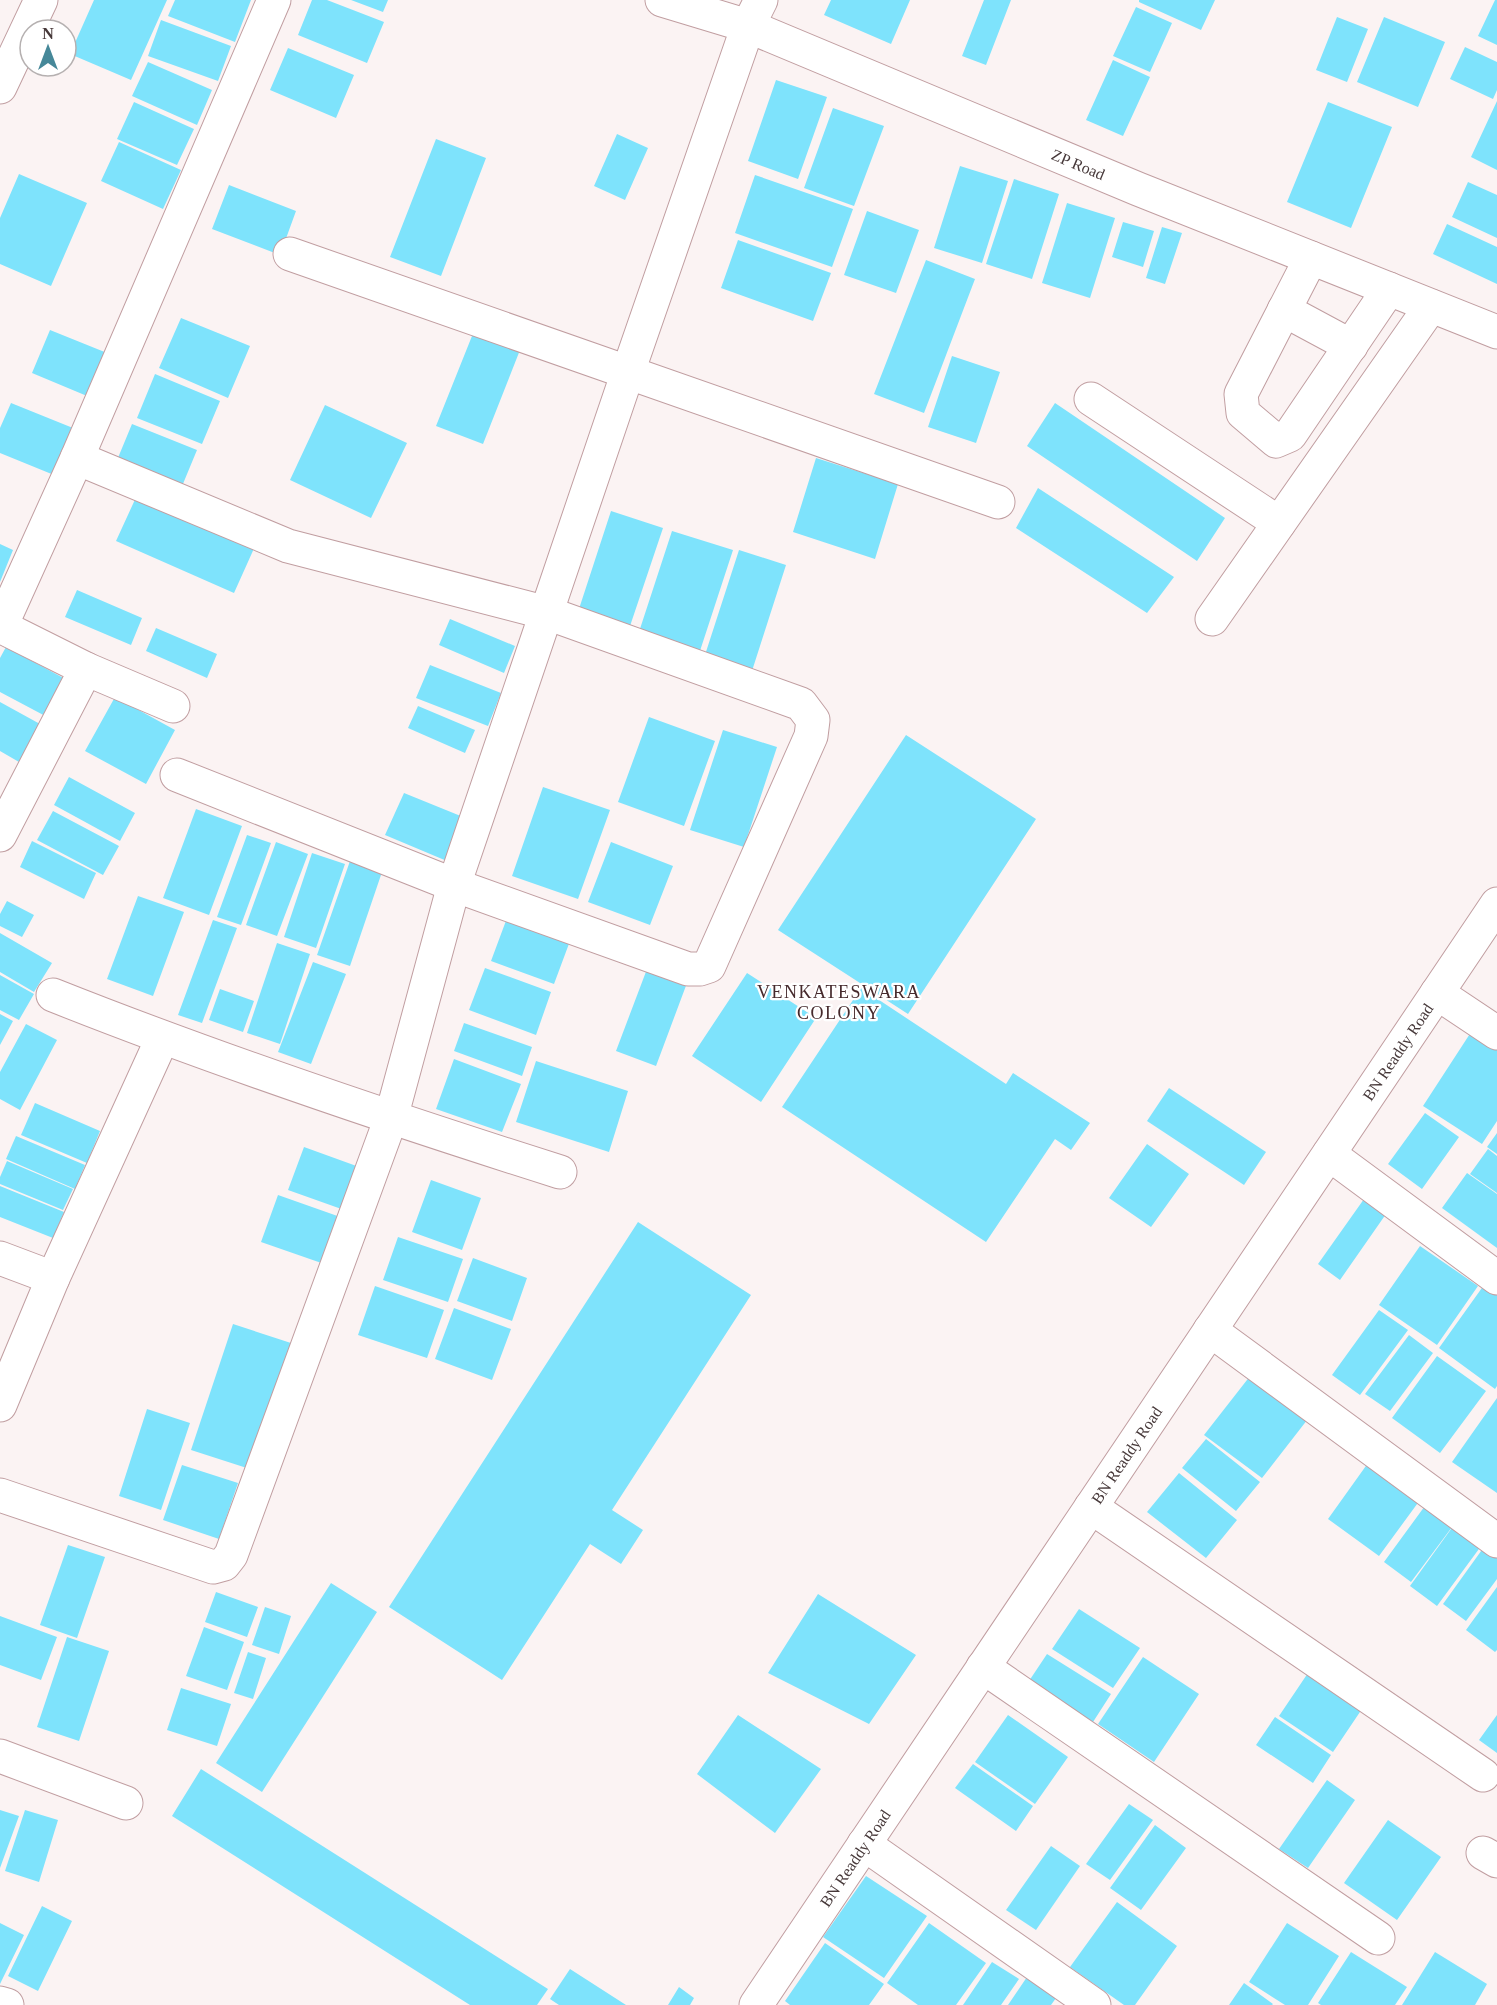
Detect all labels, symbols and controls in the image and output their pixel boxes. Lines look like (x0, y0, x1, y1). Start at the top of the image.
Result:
north arrow (18, 18, 78, 78)
text: N (42, 25, 54, 42)
street label: ZP Road (1049, 146, 1107, 183)
district label: VENKATESWARA COLONY (757, 982, 921, 1023)
street label: BN Readdy Road (1359, 1000, 1437, 1104)
street label: BN Readdy Road (1088, 1404, 1165, 1507)
street label: BN Readdy Road (817, 1807, 894, 1910)

